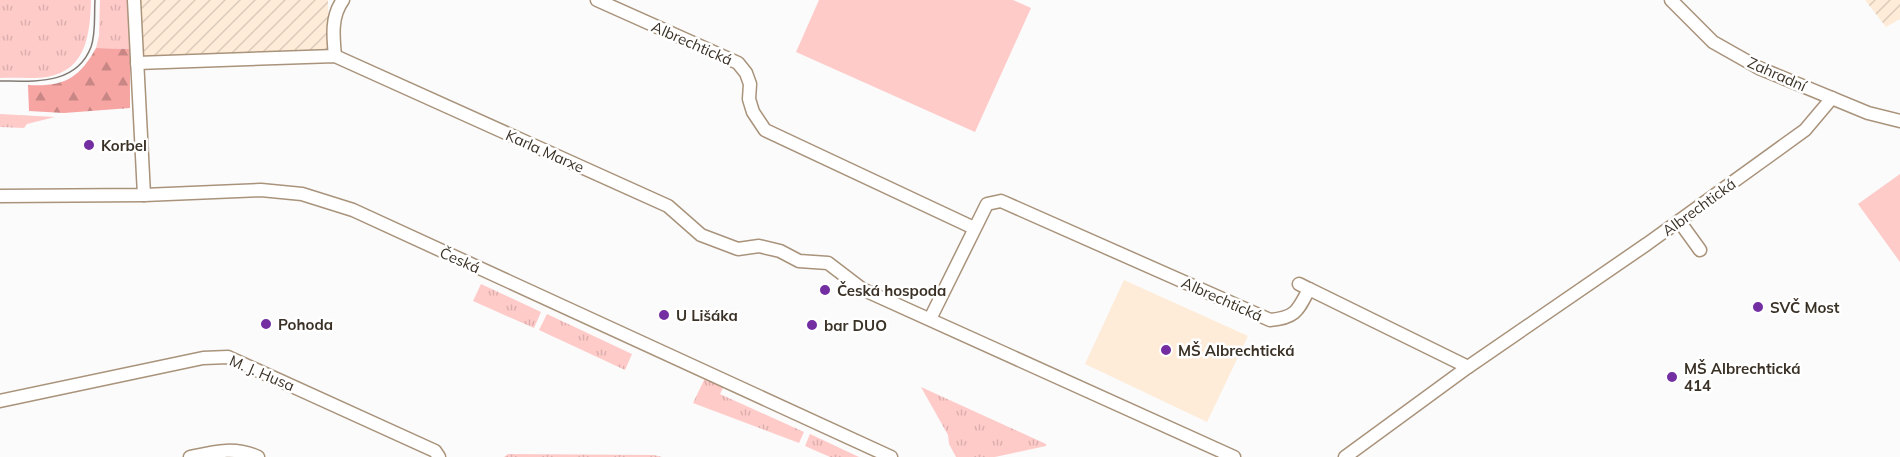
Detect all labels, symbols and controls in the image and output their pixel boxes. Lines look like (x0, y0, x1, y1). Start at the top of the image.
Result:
street label: Albrechtická (649, 17, 735, 69)
street label: Zahradní (1745, 53, 1811, 96)
street label: Karla Marxe (503, 125, 587, 177)
place label: Korbel (101, 136, 147, 155)
marker: Korbel (82, 138, 96, 152)
street label: Albrechtická (1659, 174, 1739, 240)
street label: Česká (437, 243, 483, 277)
street label: Albrechtická (1179, 273, 1265, 325)
place label: Česká hospoda (837, 281, 946, 300)
marker: Česká hospoda (818, 283, 832, 297)
place label: SVČ Most (1770, 298, 1840, 317)
marker: SVČ Most (1751, 300, 1765, 314)
place label: U Lišáka (676, 306, 738, 325)
marker: U Lišáka (657, 308, 671, 322)
place label: Pohoda (278, 315, 333, 334)
place label: bar DUO (824, 316, 887, 335)
marker: Pohoda (259, 317, 273, 331)
marker: bar DUO (805, 318, 819, 332)
place label: MŠ Albrechtická (1178, 341, 1295, 360)
marker: MŠ Albrechtická (1159, 343, 1173, 357)
street label: M. J. Husa (227, 351, 297, 395)
place label: MŠ Albrechtická 414 (1684, 359, 1801, 395)
marker: MŠ Albrechtická 414 (1665, 370, 1679, 384)

